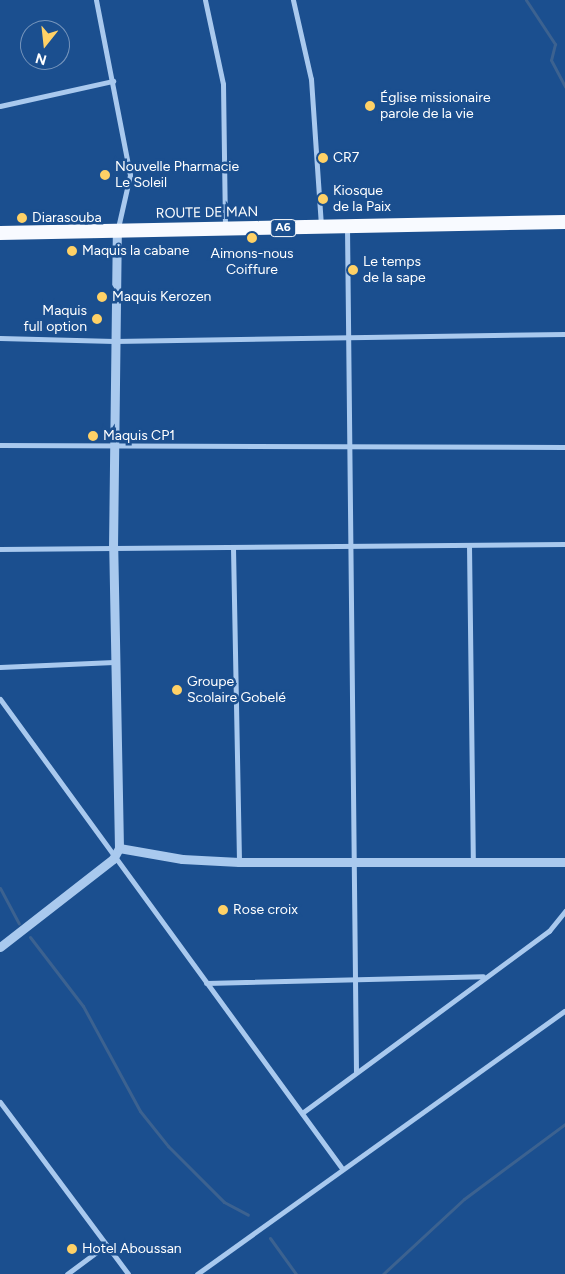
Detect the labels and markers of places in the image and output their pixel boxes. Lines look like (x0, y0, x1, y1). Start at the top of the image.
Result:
place label: Église missionaire parole de la vie (380, 90, 491, 122)
marker: Église missionaire parole de la vie (364, 100, 376, 112)
place label: CR7 (333, 150, 359, 166)
marker: CR7 (317, 152, 329, 164)
place label: Nouvelle Pharmacie Le Soleil (115, 159, 239, 192)
marker: Nouvelle Pharmacie Le Soleil (99, 169, 111, 181)
place label: Kiosque de la Paix (333, 183, 391, 216)
marker: Kiosque de la Paix (317, 193, 329, 205)
place label: Diarasouba (32, 210, 102, 226)
marker: Diarasouba (16, 212, 28, 224)
marker: Aimons-nous Coiffure (246, 232, 258, 244)
place label: Maquis la cabane (82, 243, 189, 259)
marker: Maquis la cabane (66, 245, 78, 257)
place label: Aimons-nous Coiffure (210, 246, 294, 278)
place label: Le temps de la sape (363, 254, 426, 286)
marker: Le temps de la sape (347, 264, 359, 276)
place label: Maquis Kerozen (112, 289, 211, 305)
marker: Maquis Kerozen (96, 291, 108, 303)
place label: Maquis full option (24, 303, 87, 336)
marker: Maquis full option (91, 313, 103, 325)
place label: Maquis CP1 (103, 428, 175, 444)
marker: Maquis CP1 (87, 430, 99, 442)
place label: Groupe Scolaire Gobelé (187, 674, 286, 706)
marker: Groupe Scolaire Gobelé (171, 684, 183, 696)
place label: Rose croix (233, 902, 298, 918)
marker: Rose croix (217, 904, 229, 916)
place label: Hotel Aboussan (82, 1241, 182, 1257)
marker: Hotel Aboussan (66, 1243, 78, 1255)

